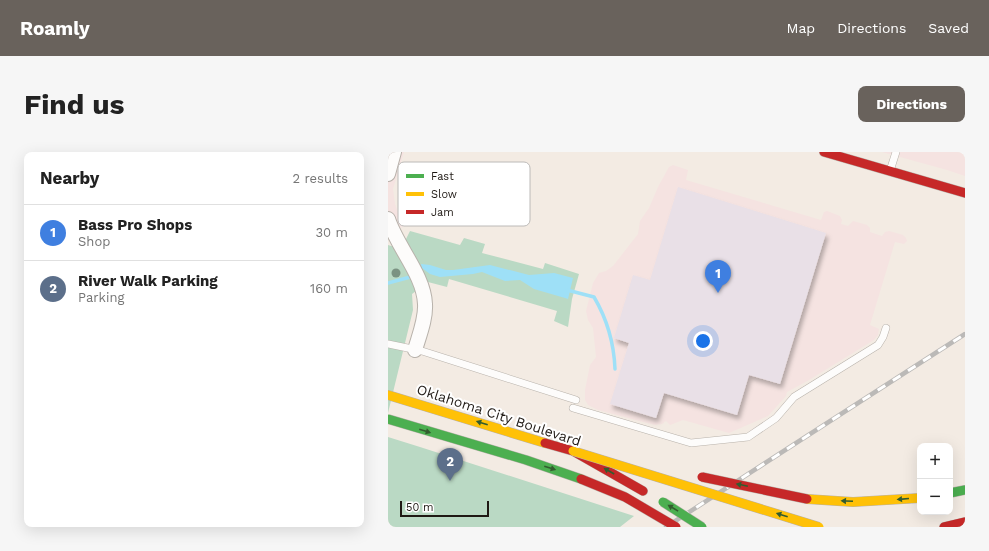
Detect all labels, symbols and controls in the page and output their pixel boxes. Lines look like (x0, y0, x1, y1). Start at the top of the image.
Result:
text: Roamly (20, 17, 90, 40)
text: Map (787, 20, 815, 36)
text: Directions (837, 20, 906, 36)
text: Saved (928, 20, 969, 36)
button: Directions (858, 86, 965, 122)
text: Find us (24, 88, 124, 121)
legend (398, 162, 530, 226)
text: Nearby (40, 168, 99, 188)
text: Fast (431, 170, 454, 183)
text: 2 results (293, 171, 348, 186)
text: Slow (431, 188, 457, 201)
text: Jam (431, 206, 454, 219)
text: Bass Pro Shops (78, 216, 192, 234)
text: 1 (50, 225, 56, 240)
text: 30 m (316, 225, 348, 240)
text: Shop (78, 234, 110, 249)
pin: 1 (705, 260, 731, 293)
text: River Walk Parking (78, 272, 218, 290)
text: 2 (49, 281, 57, 296)
text: 160 m (310, 281, 348, 296)
text: Parking (78, 290, 124, 305)
your location (693, 331, 713, 351)
street label: Oklahoma City Boulevard (415, 381, 583, 449)
one-way arrow (476, 420, 488, 426)
one-way arrow (420, 428, 432, 434)
map controls (917, 443, 953, 515)
button: + (917, 443, 953, 479)
pin: 2 (437, 448, 463, 481)
one-way arrow (544, 465, 556, 471)
one-way arrow (603, 468, 615, 475)
button: − (917, 479, 953, 515)
one-way arrow (736, 482, 748, 488)
one-way arrow (897, 496, 909, 503)
one-way arrow (841, 498, 853, 505)
scale bar (400, 499, 489, 518)
text: 50 m (406, 501, 433, 514)
one-way arrow (667, 505, 679, 512)
one-way arrow (775, 512, 787, 518)

